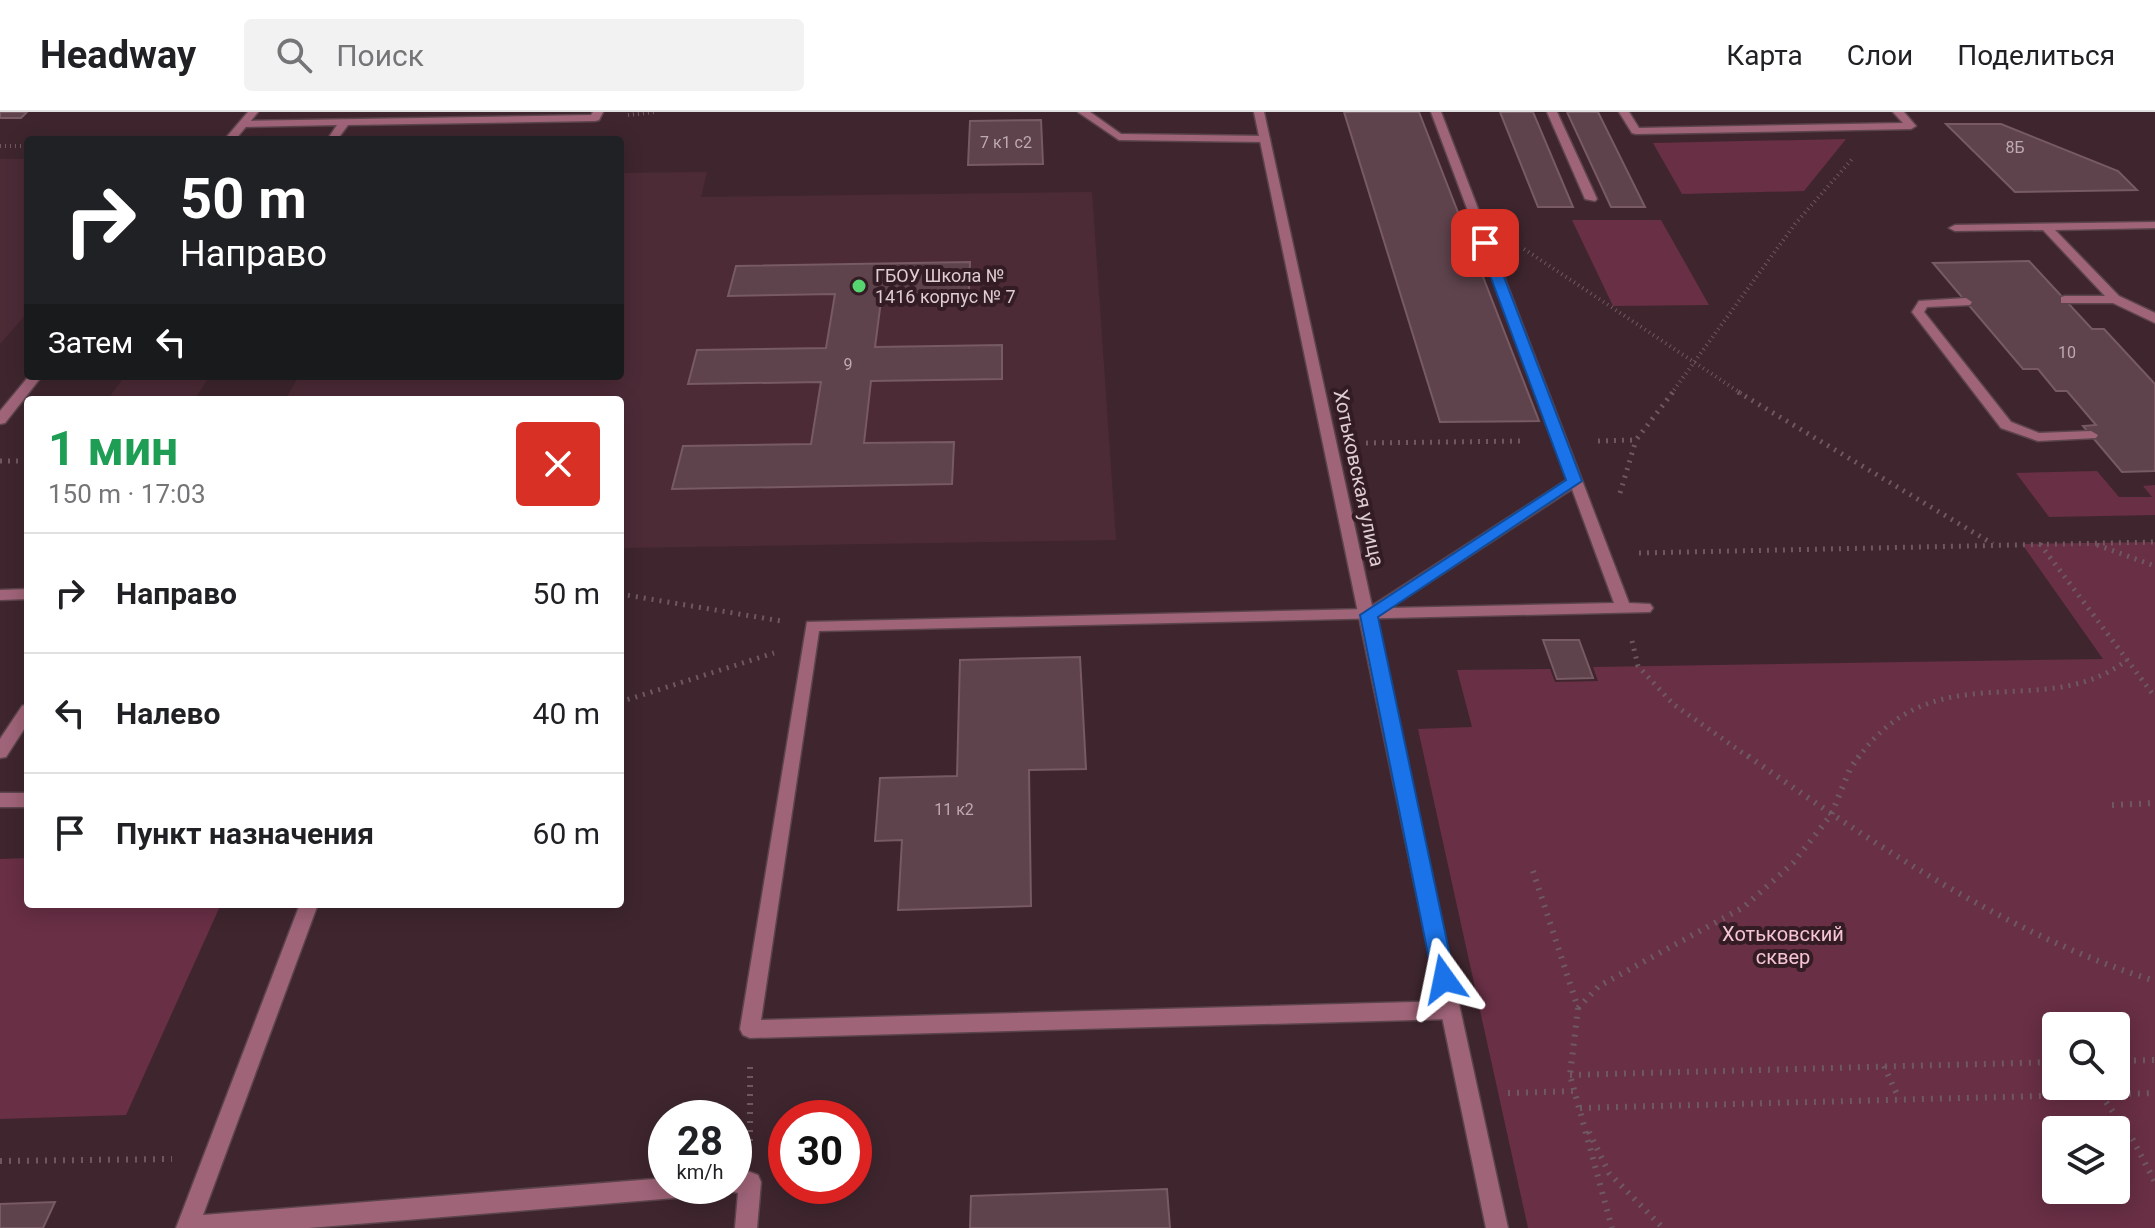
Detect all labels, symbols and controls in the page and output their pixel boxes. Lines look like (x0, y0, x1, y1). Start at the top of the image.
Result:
search box (244, 19, 804, 91)
text: Headway (40, 33, 196, 77)
icon: search (272, 33, 316, 77)
text: Поиск (336, 38, 424, 73)
text: Карта (1726, 39, 1803, 72)
text: Слои (1847, 39, 1913, 72)
text: Поделиться (1957, 39, 2115, 72)
house number: 7 к1 с2 (980, 133, 1032, 152)
house number: 8Б (2005, 138, 2025, 157)
text: 50 m (180, 166, 307, 232)
icon: right (48, 168, 152, 272)
pin (1451, 209, 1519, 277)
icon: arrive (1463, 221, 1507, 265)
text: Направо (180, 233, 327, 275)
place label: ГБОУ Школа № 1416 корпус № 7 (875, 265, 1016, 307)
marker: ГБОУ Школа № 1416 корпус № 7 (850, 277, 868, 295)
icon: left (149, 320, 193, 364)
text: Затем (48, 325, 133, 360)
house number: 10 (2058, 343, 2076, 362)
house number: 9 (844, 355, 853, 374)
street label: Хотьковская улица (1329, 387, 1389, 569)
text: 1 мин (48, 420, 178, 477)
button: close (516, 422, 600, 506)
text: 150 m · 17:03 (48, 479, 206, 509)
icon: right (48, 571, 92, 615)
text: Направо (116, 576, 237, 611)
text: 50 m (533, 576, 600, 611)
icon: left (48, 691, 92, 735)
text: Налево (116, 696, 220, 731)
text: 40 m (533, 696, 600, 731)
house number: 11 к2 (934, 800, 974, 819)
icon: arrive (48, 811, 92, 855)
text: Пункт назначения (116, 816, 374, 851)
text: 60 m (533, 816, 600, 851)
park label: Хотьковский сквер (1722, 922, 1844, 969)
position arrow (1402, 937, 1486, 1021)
map controls (2042, 1012, 2130, 1204)
button: search (2042, 1012, 2130, 1100)
speed limit sign: 30 (768, 1100, 872, 1204)
button: layers (2042, 1116, 2130, 1204)
text: 28 (677, 1118, 723, 1165)
text: km/h (677, 1160, 723, 1184)

